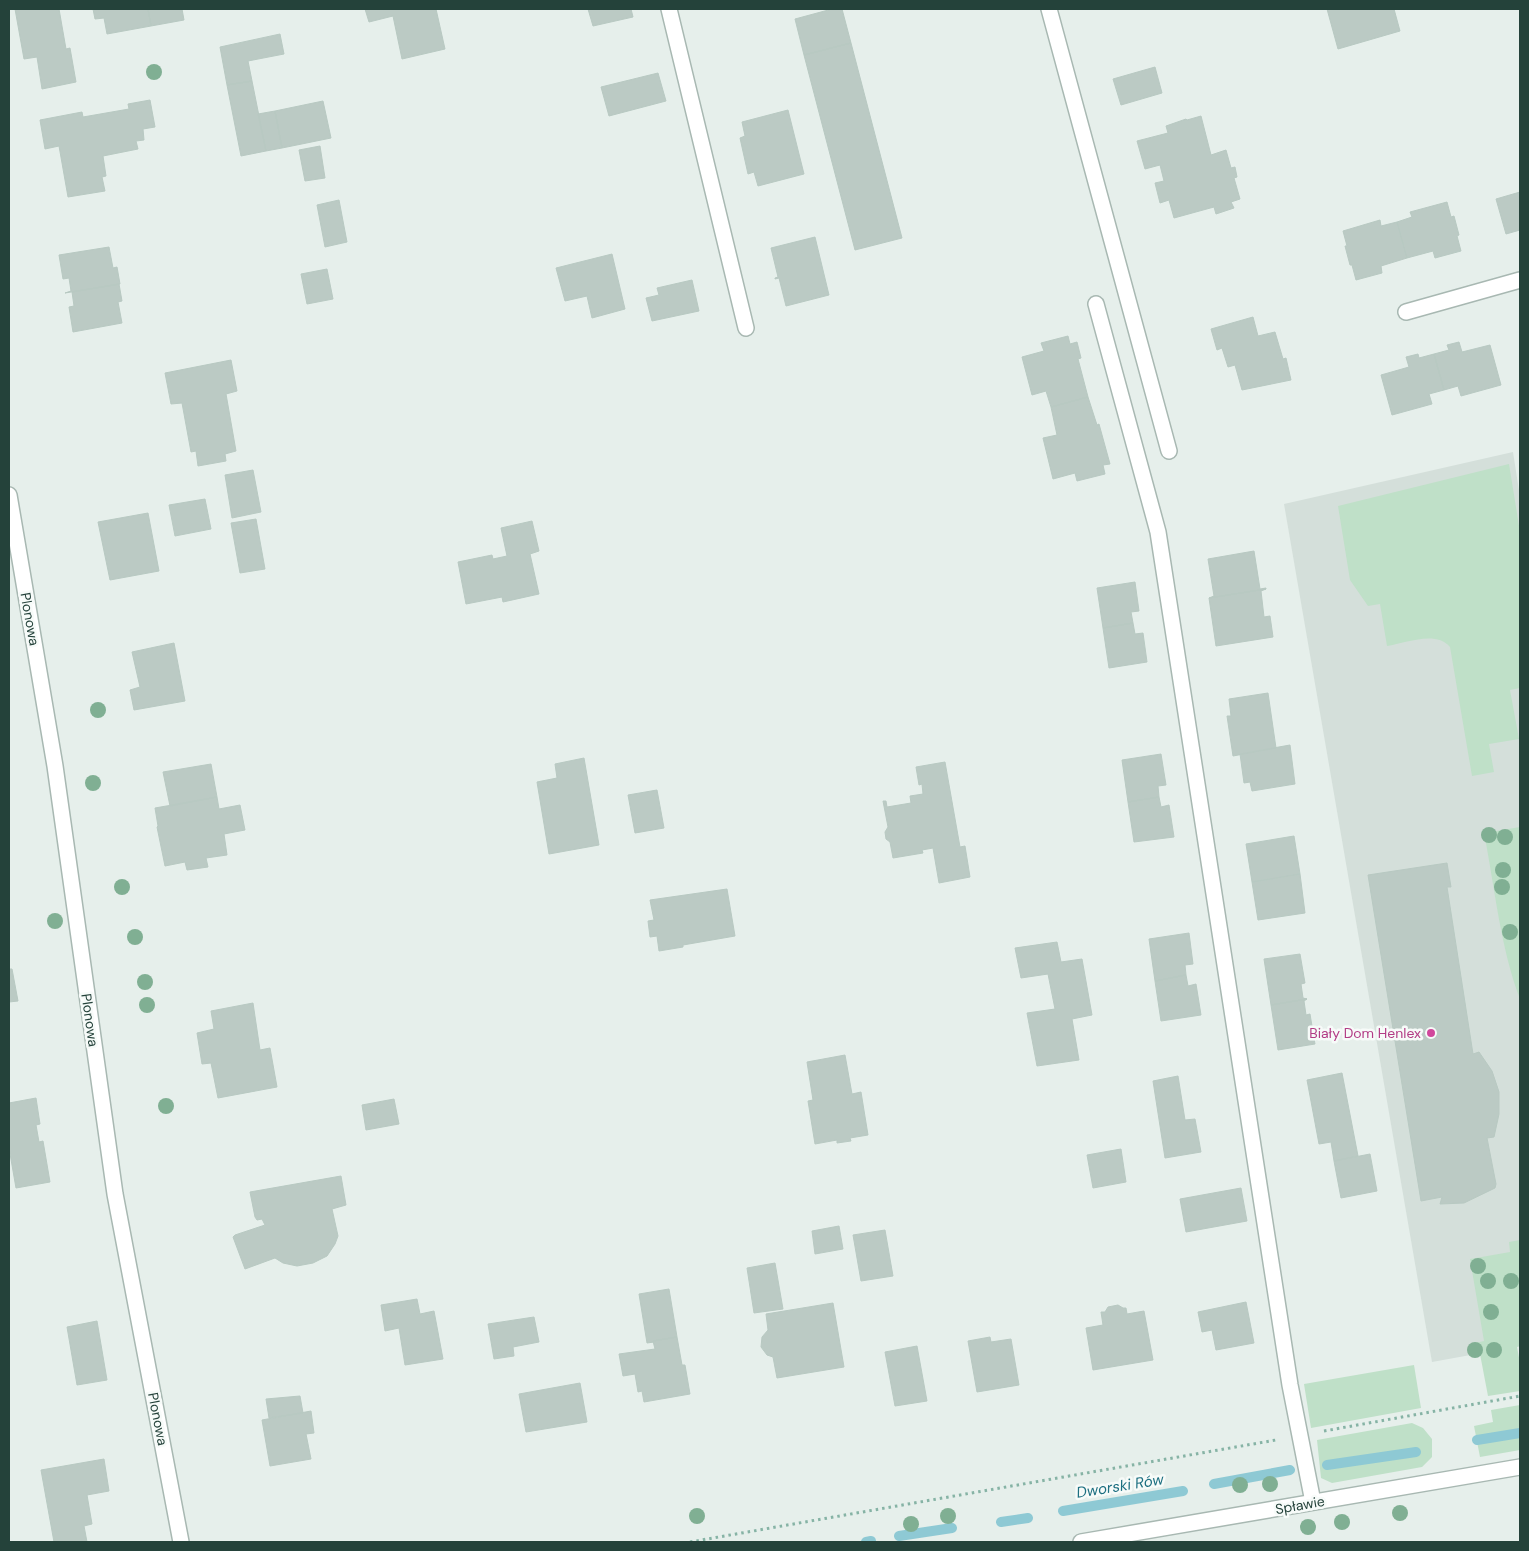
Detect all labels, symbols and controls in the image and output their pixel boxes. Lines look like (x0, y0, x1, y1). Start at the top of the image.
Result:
street label: Plonowa (16, 591, 44, 647)
street label: Plonowa (77, 992, 103, 1048)
place label: Biały Dom Henlex (1309, 1024, 1421, 1042)
marker: Biały Dom Henlex (1425, 1027, 1437, 1039)
street label: Plonowa (144, 1391, 172, 1447)
water label: Dworski Rów (1075, 1469, 1166, 1503)
street label: Spławie (1274, 1492, 1326, 1518)

